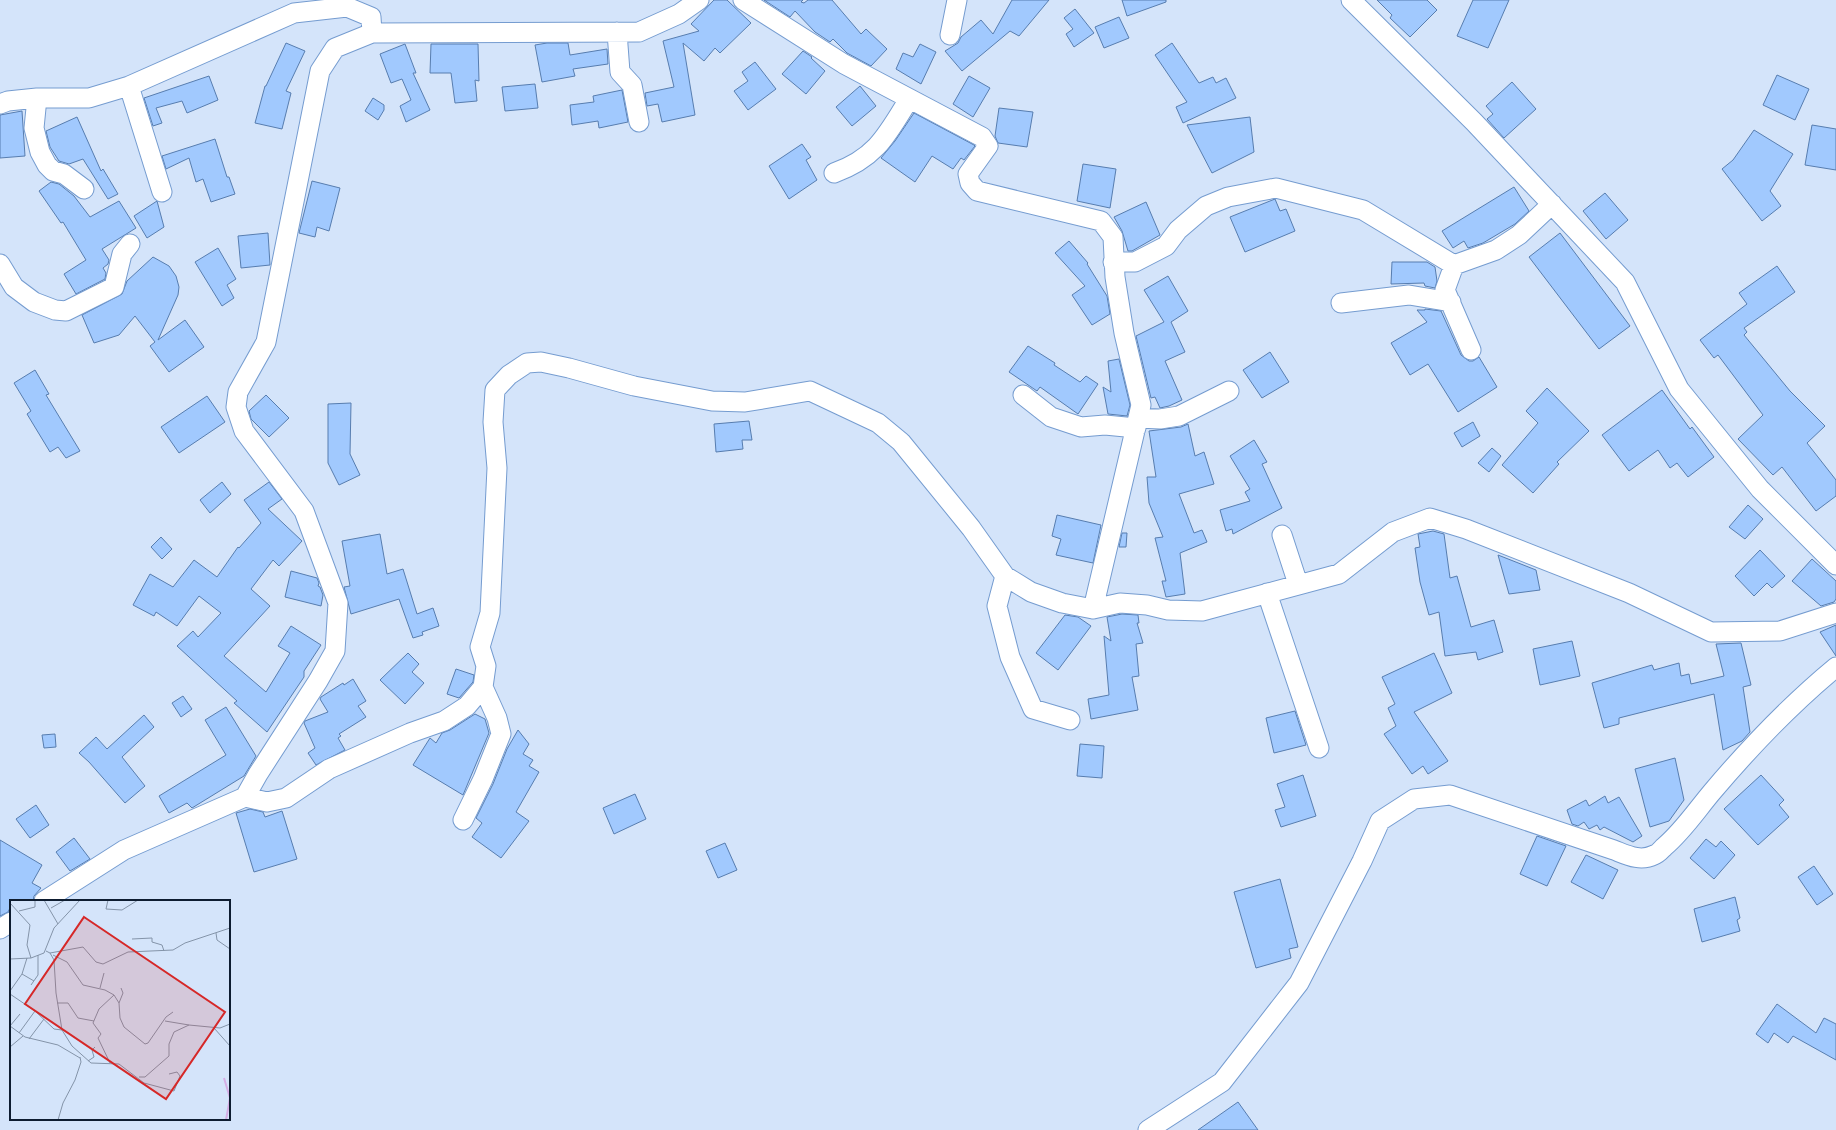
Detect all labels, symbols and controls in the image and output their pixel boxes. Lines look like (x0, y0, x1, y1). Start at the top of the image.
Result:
inset map (10, 900, 230, 1120)

